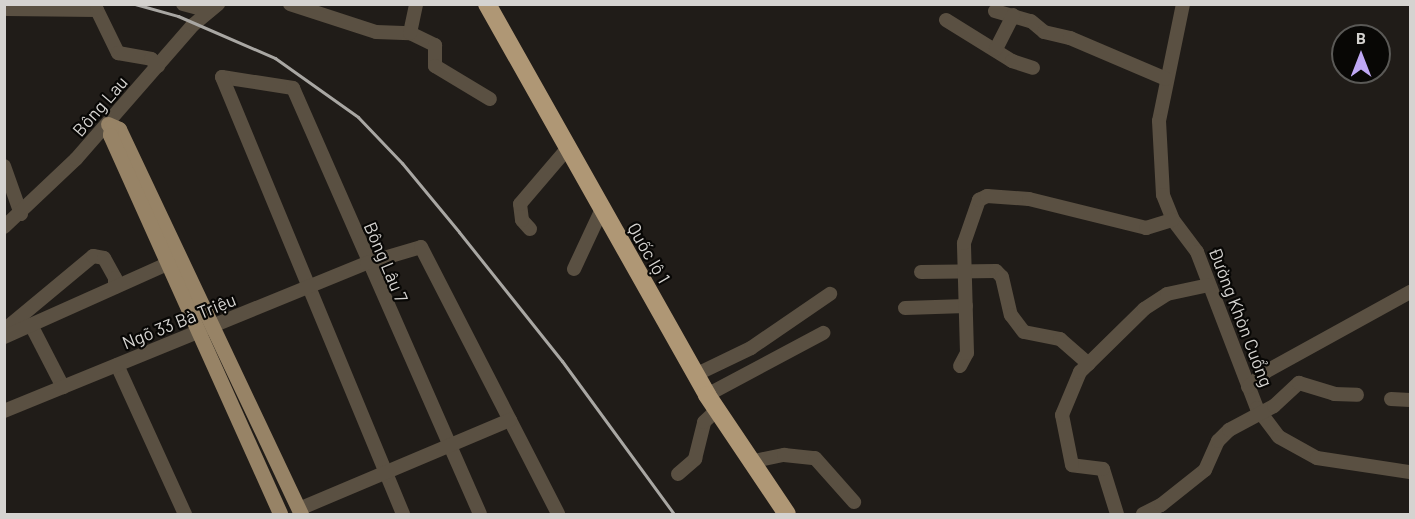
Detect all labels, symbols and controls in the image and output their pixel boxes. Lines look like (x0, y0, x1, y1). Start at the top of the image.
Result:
north arrow (1331, 24, 1391, 84)
text: B (1356, 28, 1366, 47)
street label: Bông Lau (68, 71, 132, 141)
street label: Bông Lâu 7 (359, 219, 413, 305)
street label: Quốc lộ 1 (623, 219, 675, 287)
street label: Đường Khòn Cuổng (1205, 244, 1277, 390)
street label: Ngõ 33 Bà Triệu (119, 288, 239, 354)

